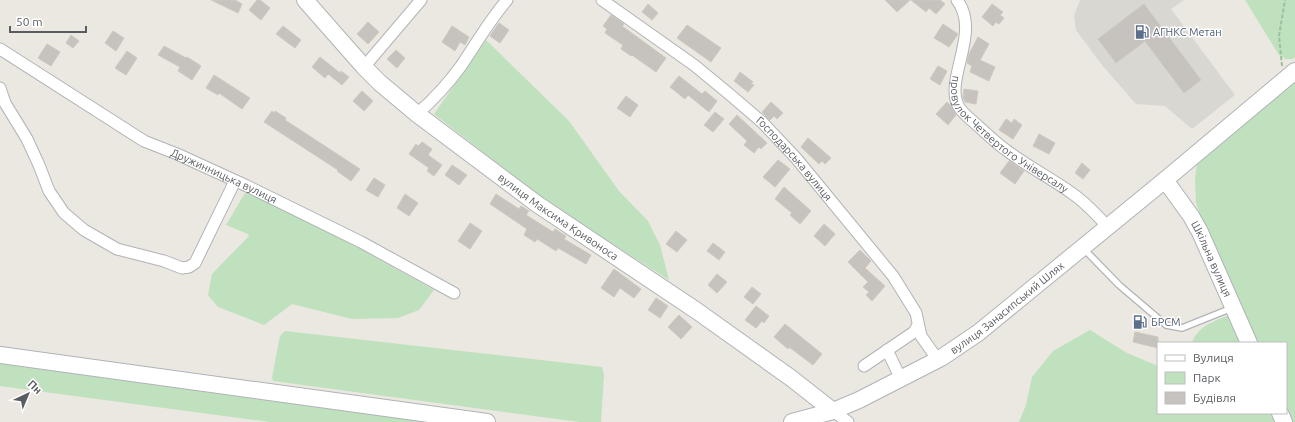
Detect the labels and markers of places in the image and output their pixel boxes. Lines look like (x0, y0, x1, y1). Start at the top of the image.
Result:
fuel station icon: АГНКС Метан (1134, 24, 1150, 40)
place label: АГНКС Метан (1153, 26, 1222, 38)
fuel station icon: БРСМ (1132, 314, 1148, 330)
place label: БРСМ (1151, 316, 1181, 328)

